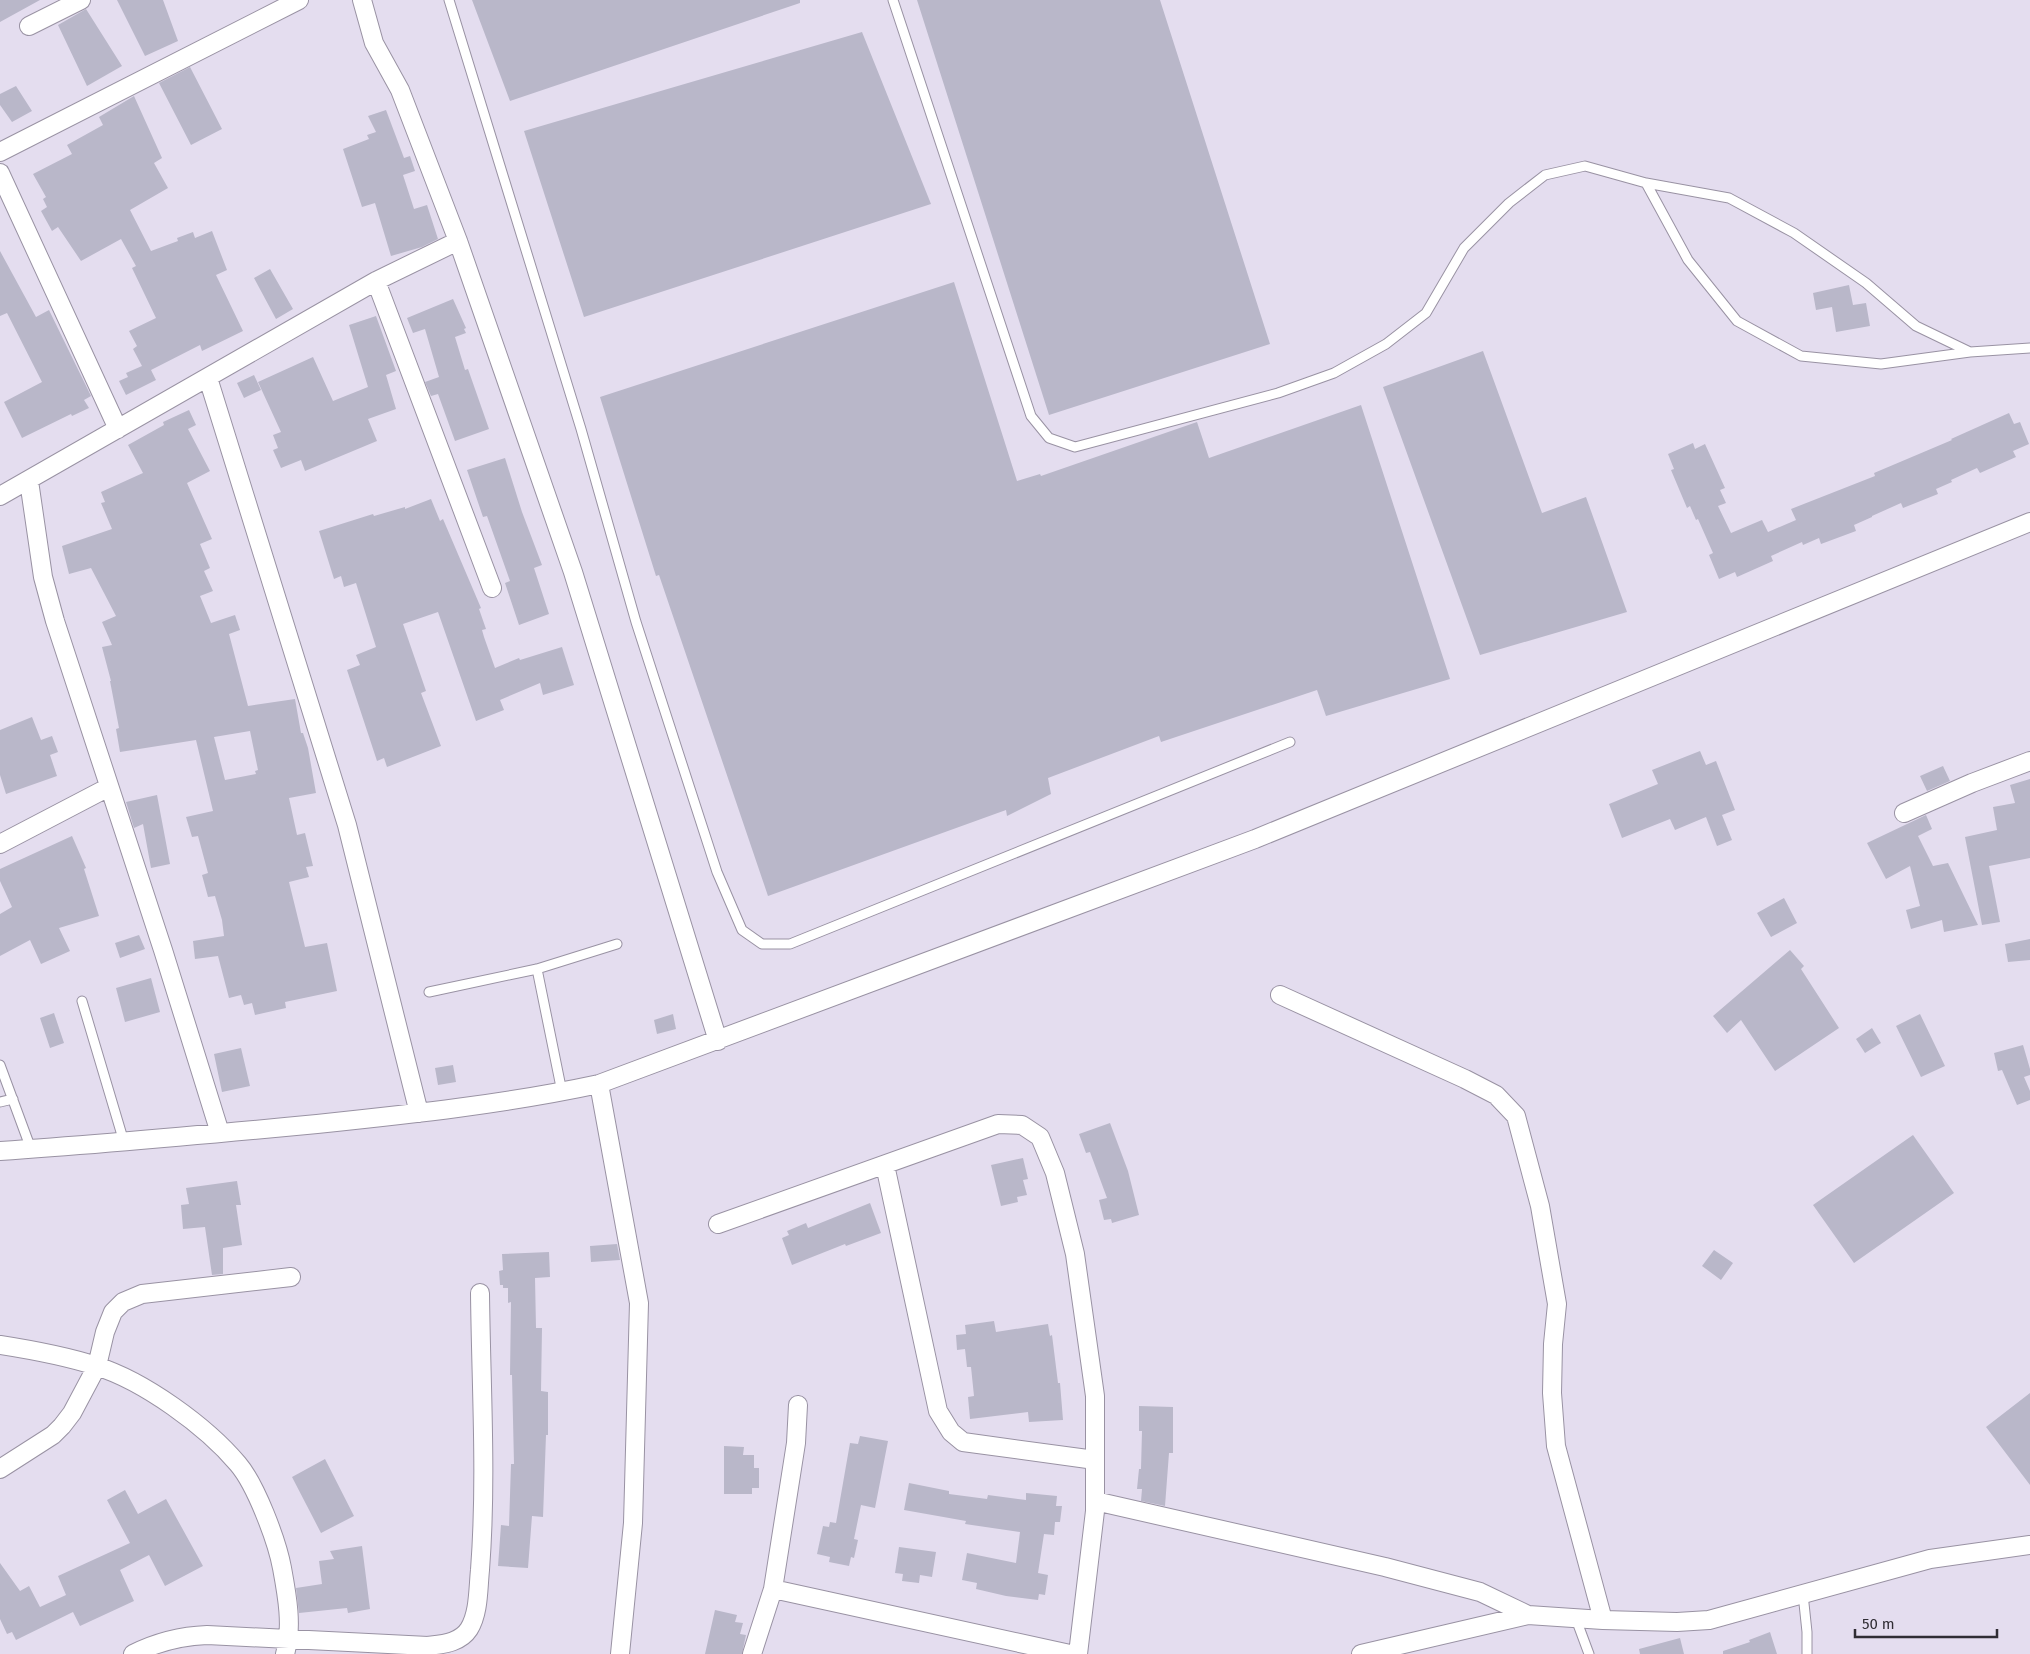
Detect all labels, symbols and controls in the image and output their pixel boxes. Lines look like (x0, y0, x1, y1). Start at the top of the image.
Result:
scale bar (1855, 1606, 1998, 1638)
text: 50 m (1862, 1615, 1895, 1633)

